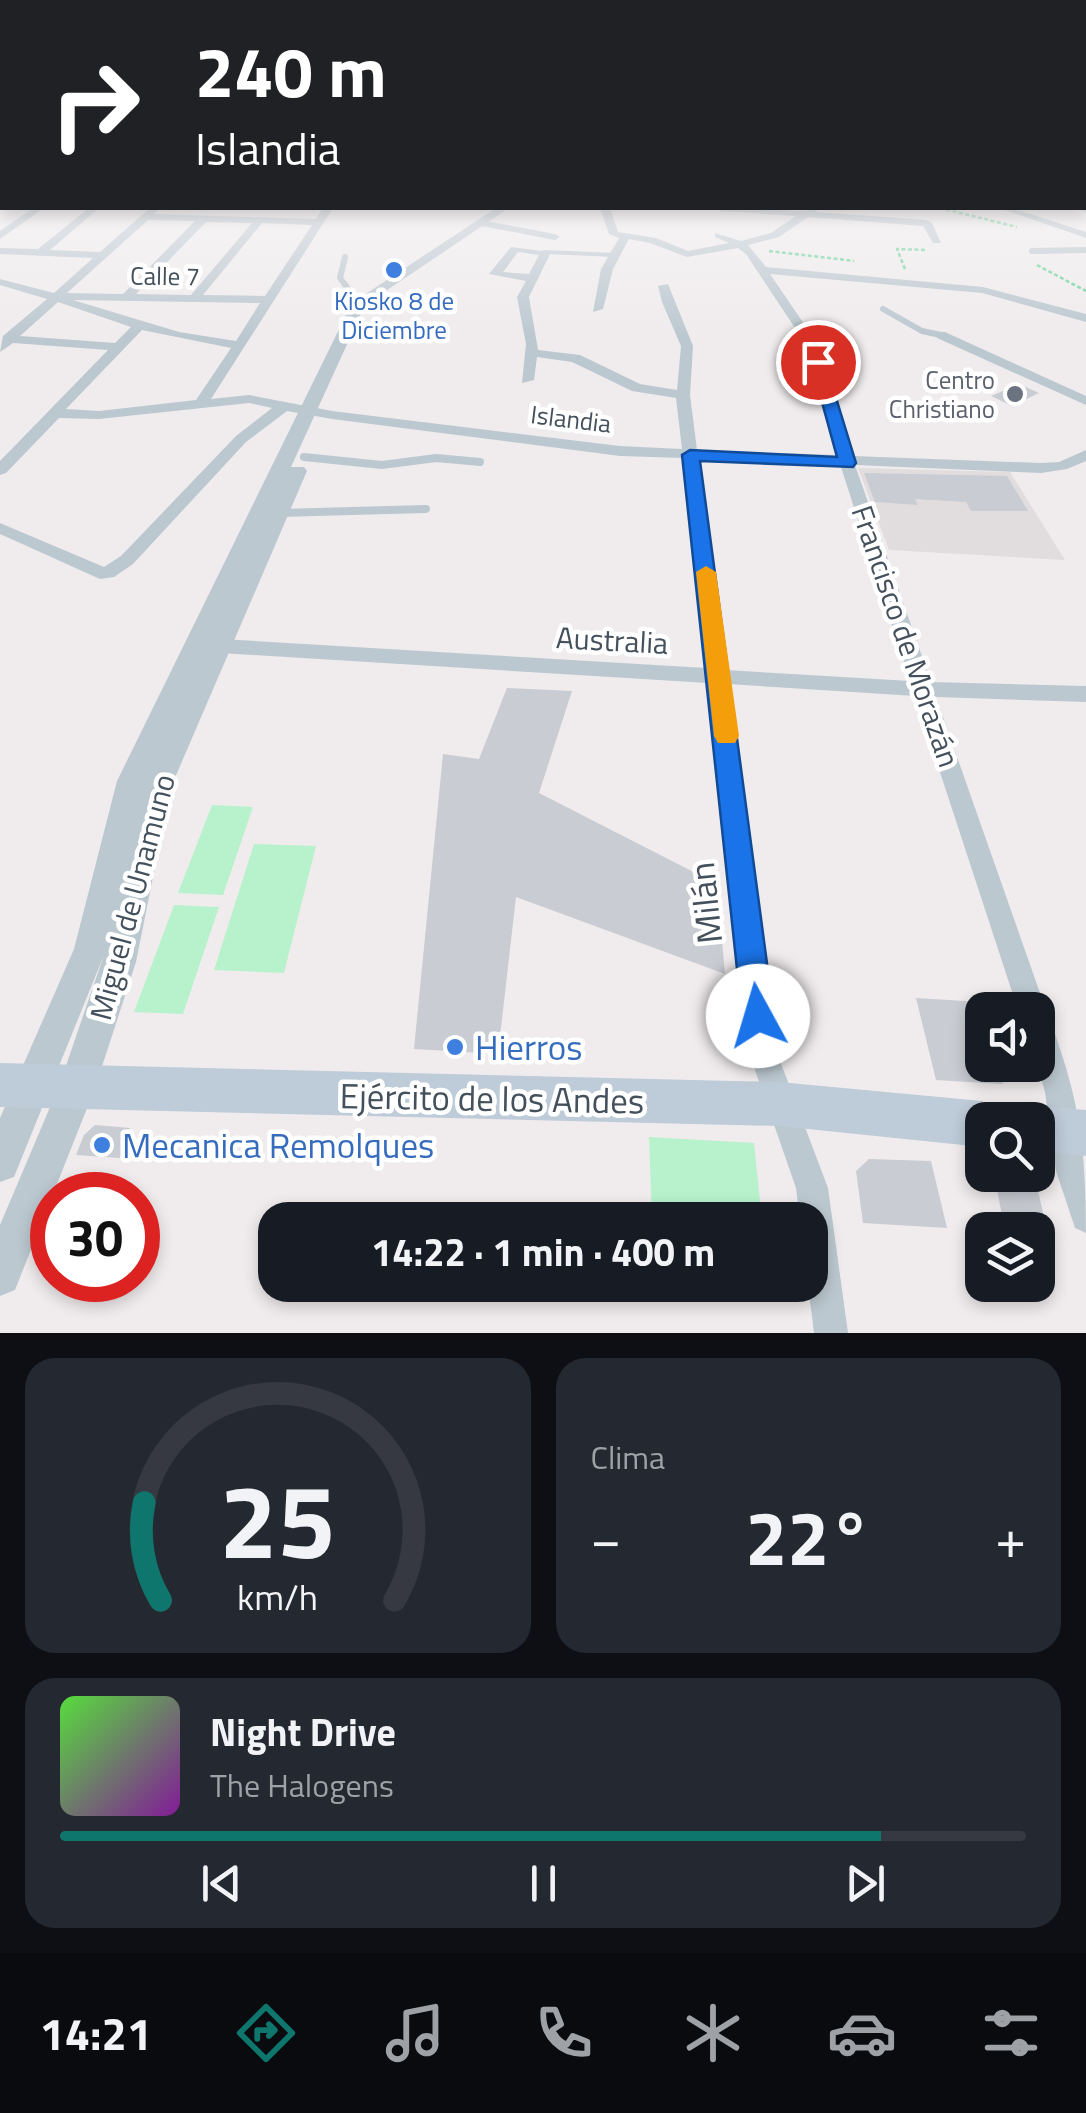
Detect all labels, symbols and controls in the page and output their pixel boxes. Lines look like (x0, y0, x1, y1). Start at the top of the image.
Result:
text: 240 m (195, 18, 387, 124)
icon: right (30, 40, 160, 170)
text: Islandia (195, 114, 340, 182)
street label: Calle 7 (130, 256, 200, 296)
marker: Kiosko 8 de Diciembre (383, 259, 405, 281)
place label: Kiosko 8 de Diciembre (334, 282, 454, 349)
pin (776, 320, 861, 405)
icon: arrive (791, 335, 846, 390)
place label: Centro Christiano (889, 361, 995, 428)
marker: Centro Christiano (1004, 383, 1026, 405)
street label: Islandia (529, 395, 614, 443)
street label: Francisco de Morazán (840, 499, 972, 773)
street label: Australia (555, 614, 669, 666)
street label: Miguel de Unamuno (77, 769, 187, 1025)
street label: Milán (674, 860, 736, 946)
position arrow (706, 964, 810, 1068)
map controls (965, 992, 1055, 1302)
button: sound (965, 992, 1055, 1082)
place label: Hierros (475, 1020, 583, 1074)
marker: Hierros (444, 1036, 466, 1058)
street label: Ejército de los Andes (339, 1068, 645, 1128)
button: search (965, 1102, 1055, 1192)
place label: Mecanica Remolques (122, 1118, 434, 1172)
marker: Mecanica Remolques (91, 1134, 113, 1156)
speed limit sign: 30 (30, 1172, 160, 1302)
button: layers (965, 1212, 1055, 1302)
text: 14:22 · 1 min · 400 m (371, 1223, 715, 1281)
text: Clima (591, 1433, 665, 1481)
text: 25 (220, 1440, 336, 1598)
text: 22° (745, 1480, 871, 1594)
text: − (591, 1496, 621, 1579)
text: + (995, 1496, 1026, 1579)
text: km/h (237, 1569, 318, 1624)
text: Night Drive (210, 1703, 396, 1761)
text: The Halogens (210, 1761, 394, 1809)
icon: previous (194, 1856, 249, 1911)
icon: pause (516, 1856, 571, 1911)
icon: next (838, 1856, 893, 1911)
icon: directions (231, 1998, 301, 2068)
icon: music (380, 1998, 450, 2068)
icon: phone (529, 1998, 599, 2068)
icon: climate (678, 1998, 748, 2068)
icon: car (827, 1998, 897, 2068)
icon: filters (976, 1998, 1046, 2068)
text: 14:21 (40, 1999, 152, 2067)

